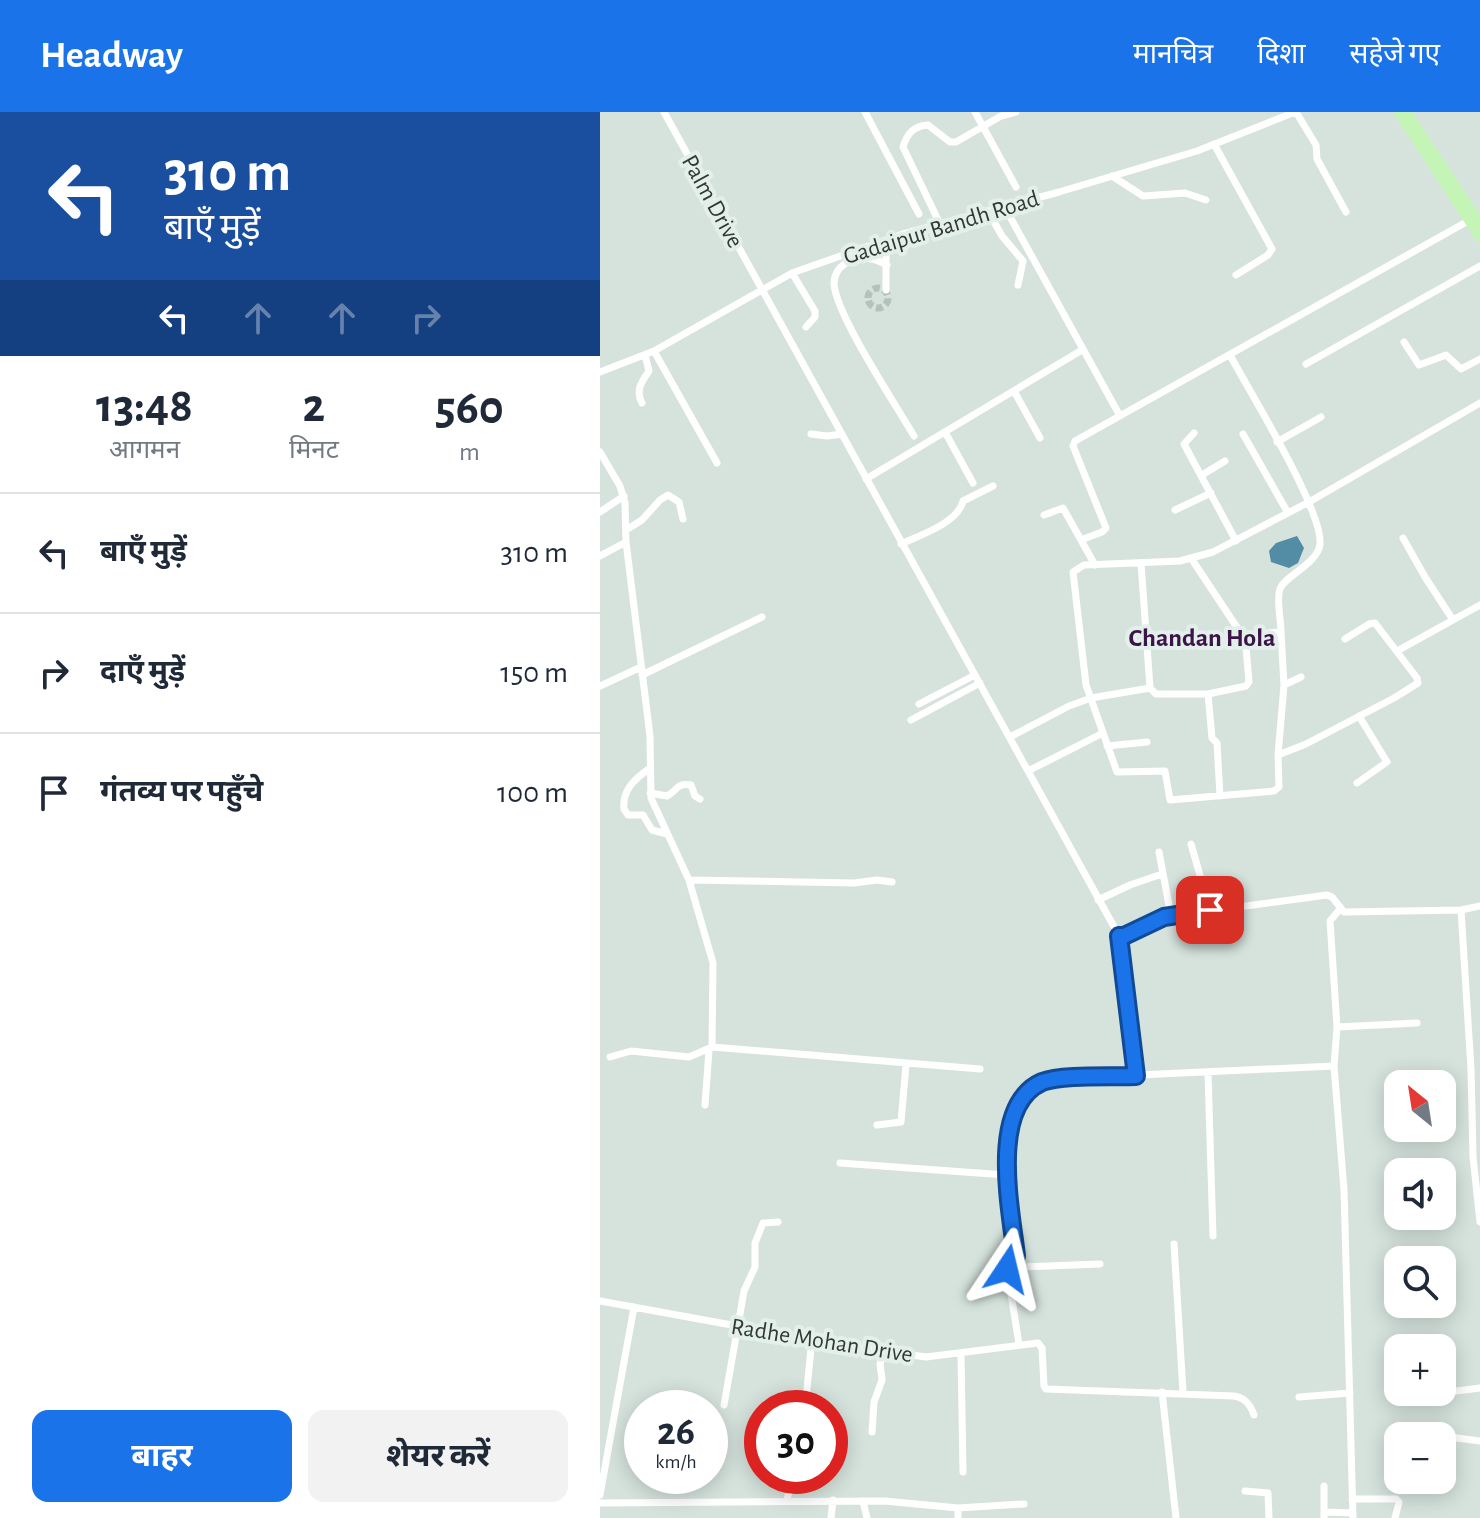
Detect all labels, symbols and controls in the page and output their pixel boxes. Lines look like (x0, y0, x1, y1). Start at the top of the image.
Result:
text: Headway (40, 37, 183, 75)
text: मानचित्र (1133, 41, 1213, 69)
text: दिशा (1257, 41, 1306, 69)
text: सहेजे गए (1350, 41, 1440, 69)
icon: left (32, 144, 136, 248)
text: 310 m (164, 145, 291, 201)
street label: Palm Drive (677, 151, 747, 252)
street label: Gadaipur Bandh Road (841, 187, 1042, 269)
text: बाएँ मुड़ें (164, 210, 261, 246)
icon: left (152, 296, 196, 340)
icon: ahead (236, 296, 280, 340)
icon: ahead (320, 296, 364, 340)
icon: right (404, 296, 448, 340)
text: 13:48 (96, 383, 193, 431)
text: 2 (303, 383, 325, 431)
text: 560 (435, 385, 504, 433)
text: आगमन (109, 437, 180, 463)
text: मिनट (289, 437, 339, 463)
text: m (459, 439, 480, 465)
icon: left (32, 531, 76, 575)
text: बाएँ मुड़ें (100, 537, 187, 567)
text: 310 m (501, 538, 568, 568)
district label: Chandan Hola (1129, 625, 1275, 651)
icon: right (32, 651, 76, 695)
text: दाएँ मुड़ें (100, 657, 185, 687)
text: 150 m (500, 658, 568, 688)
icon: arrive (32, 771, 76, 815)
text: गंतव्य पर पहुँचे (100, 777, 263, 807)
text: 100 m (497, 778, 568, 808)
pin (1176, 876, 1244, 944)
icon: arrive (1188, 888, 1232, 932)
north arrow (1384, 1070, 1456, 1142)
map controls (1384, 1070, 1456, 1494)
button: sound (1384, 1158, 1456, 1230)
position arrow (965, 1227, 1049, 1311)
button: search (1384, 1246, 1456, 1318)
street label: Radhe Mohan Drive (729, 1315, 914, 1367)
button: + (1384, 1334, 1456, 1406)
speed limit sign: 30 (744, 1390, 848, 1494)
button: बाहर (32, 1410, 292, 1502)
button: शेयर करें (308, 1410, 568, 1502)
text: 26 (657, 1412, 695, 1452)
button: − (1384, 1422, 1456, 1494)
text: km/h (655, 1452, 697, 1472)

